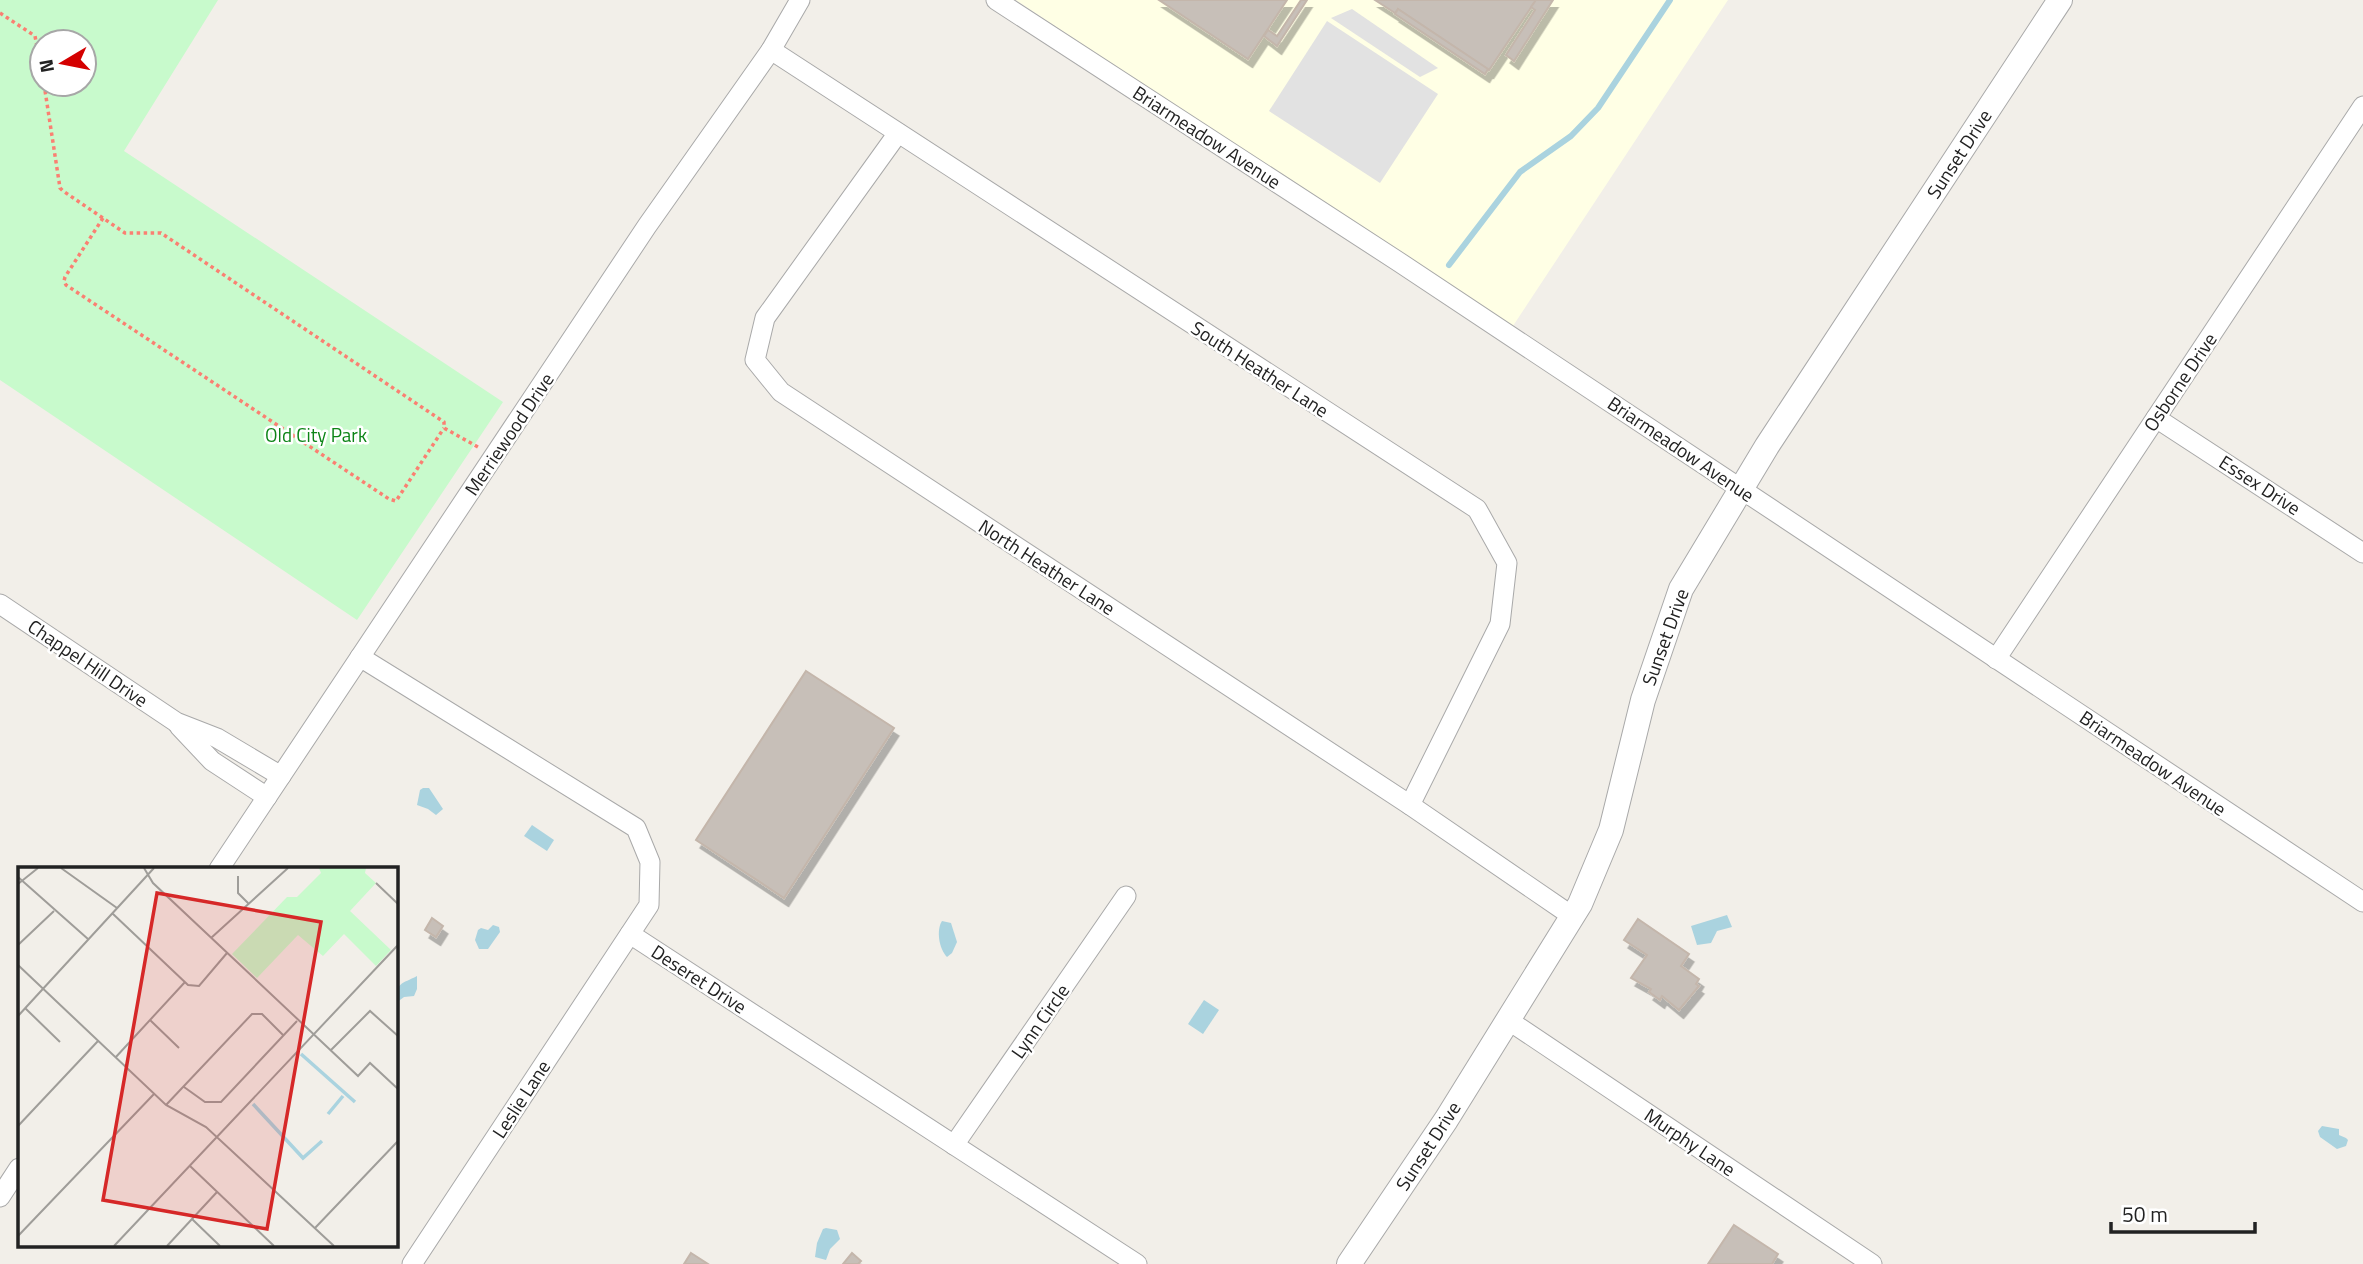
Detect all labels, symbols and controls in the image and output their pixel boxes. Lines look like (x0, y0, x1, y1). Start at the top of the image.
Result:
north arrow (28, 28, 98, 98)
text: N (30, 57, 61, 75)
street label: Briarmeadow Avenue (1127, 78, 1287, 195)
street label: Sunset Drive (1919, 103, 1998, 204)
street label: South Heather Lane (1186, 313, 1335, 424)
street label: Osborne Drive (2136, 327, 2223, 437)
street label: Merriewood Drive (457, 367, 560, 501)
street label: Briarmeadow Avenue (1602, 389, 1761, 509)
park label: Old City Park (265, 420, 367, 449)
street label: Essex Drive (2214, 447, 2307, 522)
street label: North Heather Lane (973, 511, 1121, 622)
street label: Sunset Drive (1634, 584, 1695, 689)
street label: Chappel Hill Drive (22, 611, 154, 714)
street label: Briarmeadow Avenue (2074, 703, 2233, 823)
inset map (18, 867, 397, 1246)
street label: Deseret Drive (646, 937, 753, 1020)
street label: Lynn Circle (1003, 978, 1076, 1064)
street label: Leslie Lane (484, 1054, 557, 1144)
street label: Sunset Drive (1388, 1095, 1467, 1196)
street label: Murphy Lane (1639, 1100, 1742, 1183)
scale bar (2111, 1190, 2254, 1234)
text: 50 m (2122, 1198, 2168, 1230)

